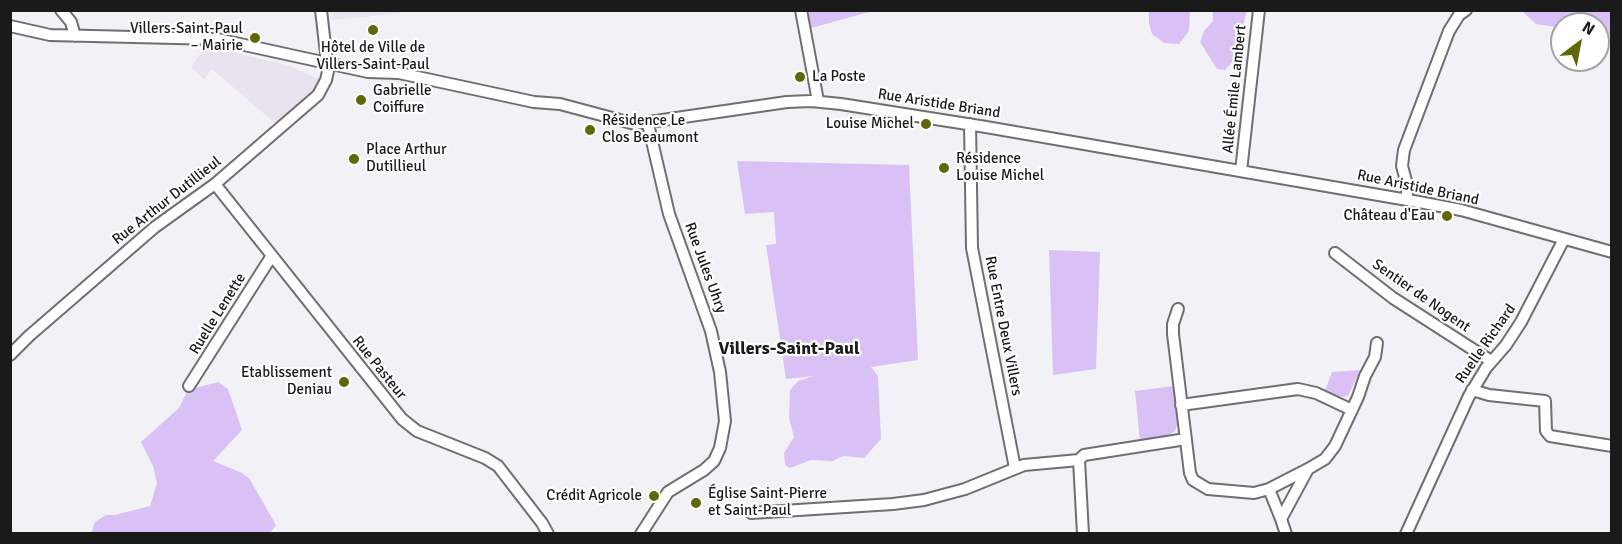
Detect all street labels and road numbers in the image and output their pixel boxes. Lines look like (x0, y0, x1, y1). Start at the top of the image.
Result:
street label: Allée Émile Lambert (1219, 24, 1251, 154)
street label: Rue Aristide Briand (876, 85, 1002, 123)
street label: Rue Arthur Dutillieul (109, 153, 225, 249)
street label: Rue Aristide Briand (1356, 166, 1480, 210)
street label: Rue Jules Uhry (680, 220, 730, 316)
street label: Rue Entre Deux Villers (981, 255, 1025, 397)
street label: Sentier de Nogent (1369, 256, 1473, 336)
street label: Ruelle Lenette (186, 270, 250, 358)
street label: Ruelle Richard (1452, 301, 1520, 387)
street label: Rue Pasteur (348, 333, 410, 403)

